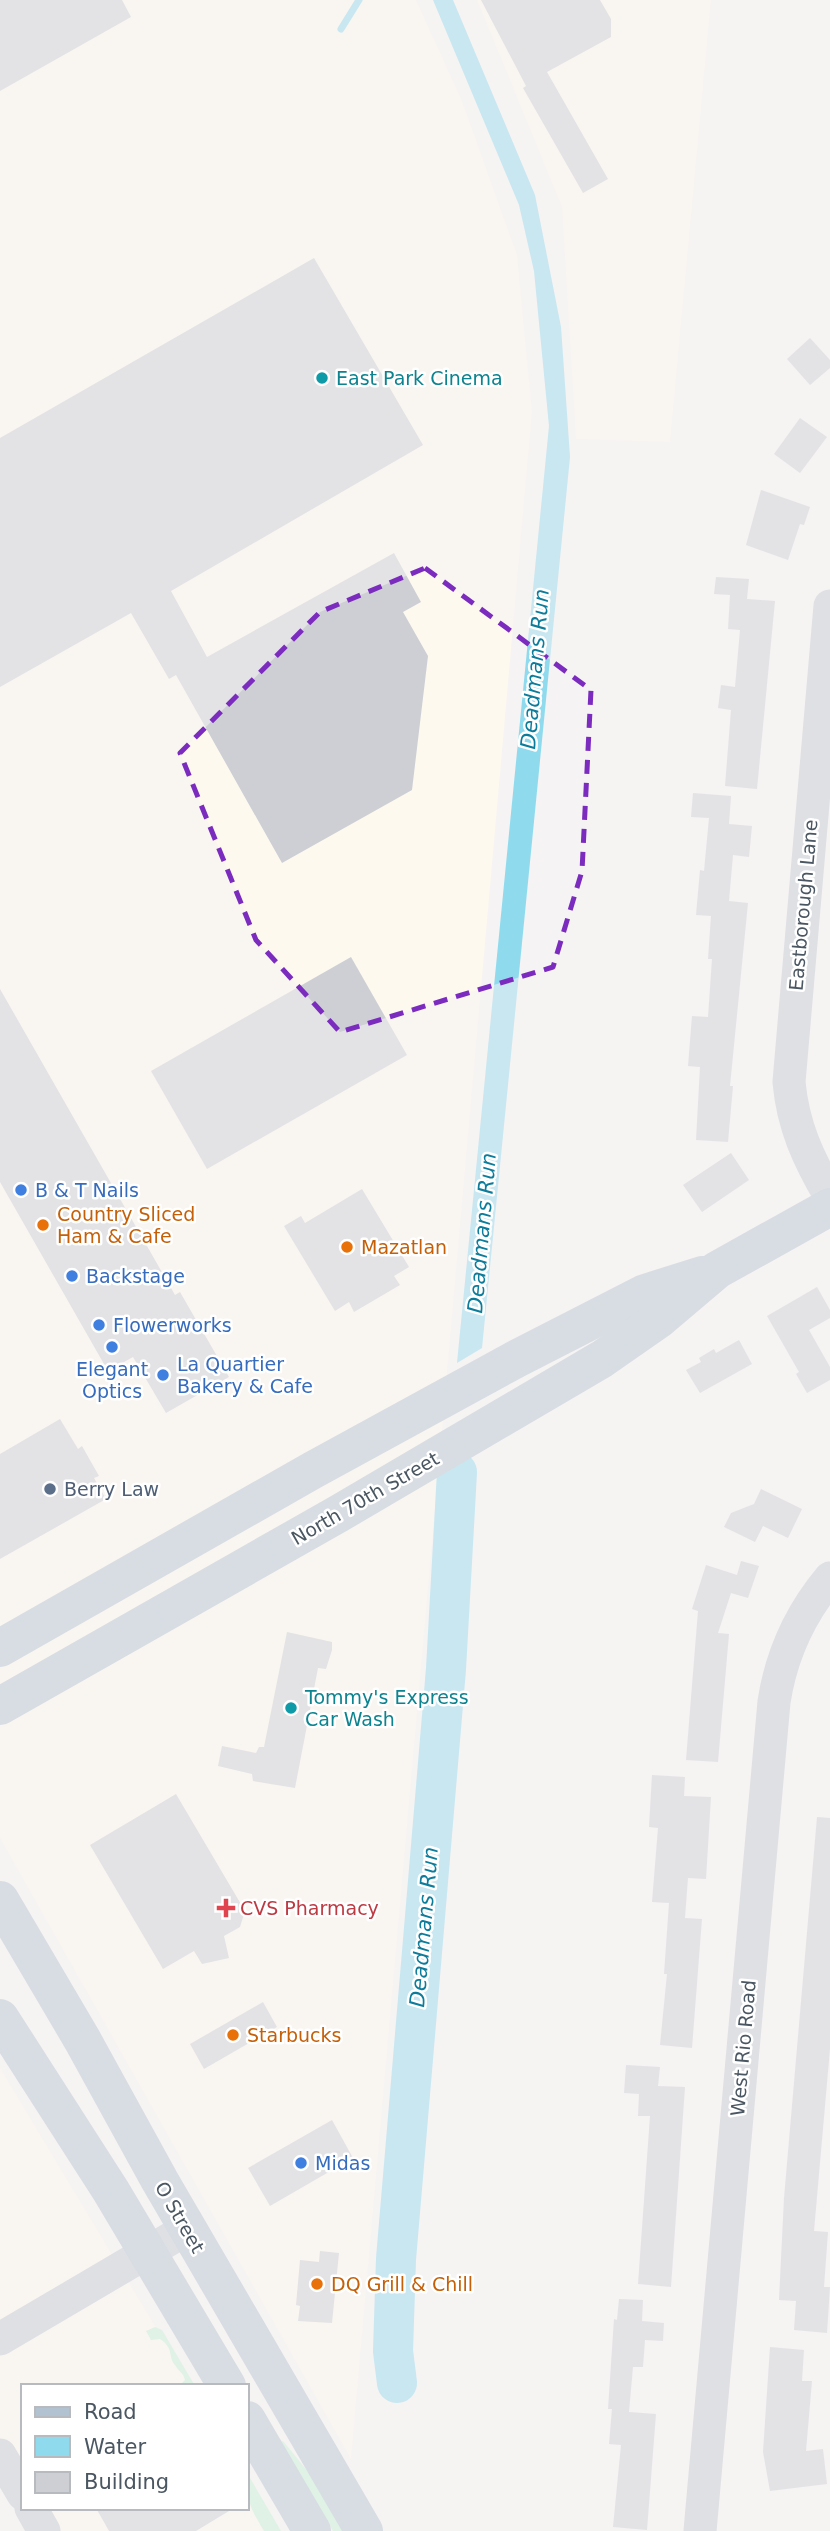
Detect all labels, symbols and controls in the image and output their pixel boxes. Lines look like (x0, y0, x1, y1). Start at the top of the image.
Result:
place label: East Park Cinema (336, 367, 503, 389)
marker: East Park Cinema (314, 370, 330, 386)
water label: Deadmans Run (516, 588, 554, 750)
street label: Eastborough Lane (785, 818, 821, 992)
water label: Deadmans Run (463, 1152, 501, 1314)
place label: B & T Nails (35, 1179, 139, 1201)
marker: B & T Nails (13, 1182, 29, 1198)
place label: Country Sliced Ham & Cafe (57, 1203, 195, 1247)
marker: Country Sliced Ham & Cafe (35, 1217, 51, 1233)
place label: Mazatlan (361, 1236, 447, 1258)
marker: Mazatlan (339, 1239, 355, 1255)
place label: Backstage (86, 1265, 185, 1287)
marker: Backstage (64, 1268, 80, 1284)
place label: Flowerworks (113, 1314, 232, 1336)
marker: Flowerworks (91, 1317, 107, 1333)
marker: Elegant Optics (104, 1339, 120, 1355)
place label: La Quartier Bakery & Cafe (177, 1353, 313, 1397)
place label: Elegant Optics (76, 1358, 148, 1402)
marker: La Quartier Bakery & Cafe (155, 1367, 171, 1383)
street label: North 70th Street (287, 1447, 443, 1549)
place label: Berry Law (64, 1478, 159, 1500)
marker: Berry Law (42, 1481, 58, 1497)
place label: Tommy's Express Car Wash (304, 1686, 469, 1730)
marker: Tommy's Express Car Wash (283, 1700, 299, 1716)
water label: Deadmans Run (405, 1846, 443, 2008)
place label: CVS Pharmacy (240, 1897, 379, 1919)
marker: CVS Pharmacy (218, 1900, 234, 1916)
street label: West Rio Road (726, 1979, 760, 2117)
place label: Starbucks (247, 2024, 341, 2046)
marker: Starbucks (225, 2027, 241, 2043)
place label: Midas (315, 2152, 370, 2174)
marker: Midas (293, 2155, 309, 2171)
street label: O Street (151, 2177, 209, 2257)
place label: DQ Grill & Chill (331, 2273, 473, 2295)
marker: DQ Grill & Chill (309, 2276, 325, 2292)
legend (21, 2384, 248, 2510)
text: Road (84, 2400, 137, 2424)
text: Water (84, 2435, 146, 2459)
text: Building (84, 2470, 169, 2494)

